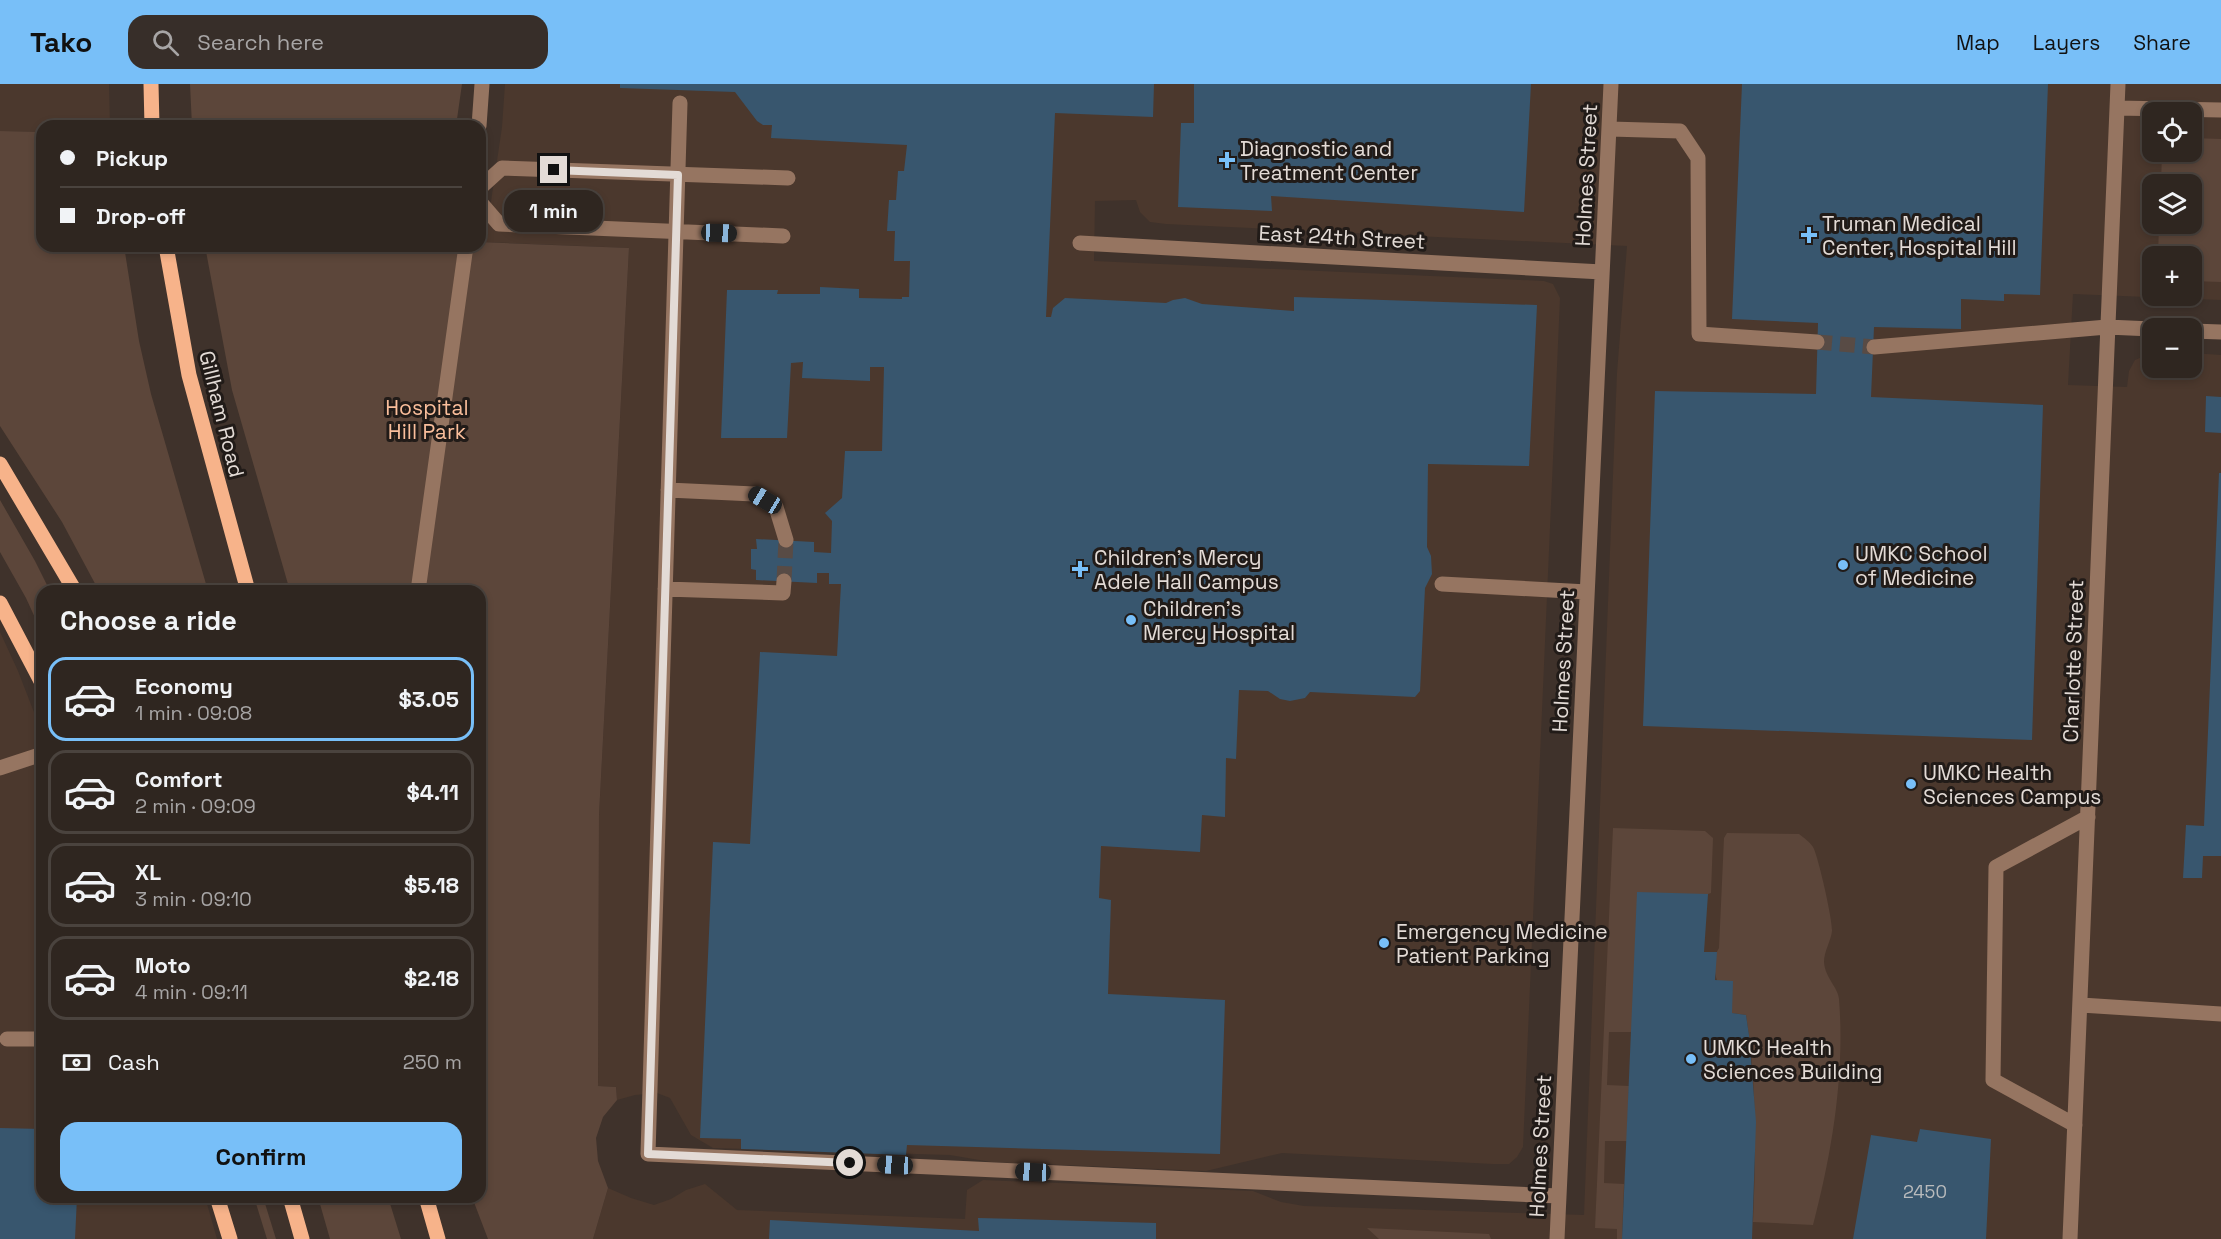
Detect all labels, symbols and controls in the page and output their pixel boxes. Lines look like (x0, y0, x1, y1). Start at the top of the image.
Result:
search box (128, 15, 548, 69)
text: Tako (30, 24, 92, 60)
icon: search (149, 26, 182, 59)
text: Search here (197, 28, 324, 56)
text: Map (1956, 29, 2000, 56)
text: Layers (2033, 29, 2100, 56)
text: Share (2133, 29, 2191, 56)
map controls (2142, 102, 2202, 378)
button: locate (2142, 102, 2202, 162)
street label: Holmes Street (1569, 103, 1603, 247)
place label: Diagnostic and Treatment Center (1240, 135, 1418, 186)
text: Pickup (96, 144, 168, 172)
marker: Diagnostic and Treatment Center (1218, 151, 1236, 169)
route end (540, 156, 567, 183)
button: layers (2142, 174, 2202, 234)
callout: 1 min (504, 191, 604, 233)
text: 1 min (529, 198, 578, 224)
text: Drop-off (96, 202, 186, 230)
place label: Truman Medical Center, Hospital Hill (1822, 210, 2017, 261)
street label: East 24th Street (1258, 219, 1426, 255)
car (701, 223, 737, 243)
marker: Truman Medical Center, Hospital Hill (1800, 226, 1818, 244)
button: + (2142, 246, 2202, 306)
button: − (2142, 318, 2202, 378)
street label: Gillham Road (193, 348, 251, 480)
park label: Hospital Hill Park (385, 394, 469, 445)
car (745, 483, 785, 517)
place label: UMKC School of Medicine (1855, 540, 1988, 591)
place label: Children's Mercy Adele Hall Campus (1094, 544, 1279, 595)
marker: UMKC School of Medicine (1836, 558, 1850, 572)
marker: Children's Mercy Adele Hall Campus (1071, 560, 1089, 578)
street label: Charlotte Street (2057, 579, 2089, 743)
street label: Holmes Street (1546, 589, 1580, 733)
place label: Children's Mercy Hospital (1143, 595, 1295, 646)
text: Choose a ride (60, 603, 237, 638)
marker: Children's Mercy Hospital (1124, 613, 1138, 627)
icon: car (63, 672, 117, 726)
text: Economy (135, 672, 233, 700)
text: $3.05 (399, 685, 459, 713)
text: 1 min · 09:08 (135, 700, 252, 726)
place label: UMKC Health Sciences Campus (1923, 759, 2101, 810)
icon: car (63, 765, 117, 819)
text: Comfort (135, 765, 223, 793)
marker: UMKC Health Sciences Campus (1904, 777, 1918, 791)
text: $4.11 (406, 778, 459, 806)
text: 2 min · 09:09 (135, 793, 256, 819)
icon: car (63, 858, 117, 912)
text: XL (135, 858, 161, 886)
text: $5.18 (404, 871, 459, 899)
text: 3 min · 09:10 (135, 886, 252, 912)
place label: Emergency Medicine Patient Parking (1396, 918, 1608, 969)
marker: Emergency Medicine Patient Parking (1377, 936, 1391, 950)
icon: car (63, 951, 117, 1005)
text: Moto (135, 951, 191, 979)
text: $2.18 (404, 964, 459, 992)
text: 4 min · 09:11 (135, 979, 248, 1005)
place label: UMKC Health Sciences Building (1703, 1034, 1882, 1085)
icon: cash (60, 1046, 93, 1079)
text: Cash (108, 1048, 160, 1076)
text: 250 m (403, 1049, 462, 1075)
marker: UMKC Health Sciences Building (1684, 1052, 1698, 1066)
street label: Holmes Street (1523, 1074, 1557, 1218)
button: Confirm (60, 1122, 462, 1191)
route start (836, 1149, 863, 1176)
car (877, 1155, 913, 1175)
car (1015, 1162, 1051, 1182)
house number: 2450 (1903, 1180, 1947, 1203)

